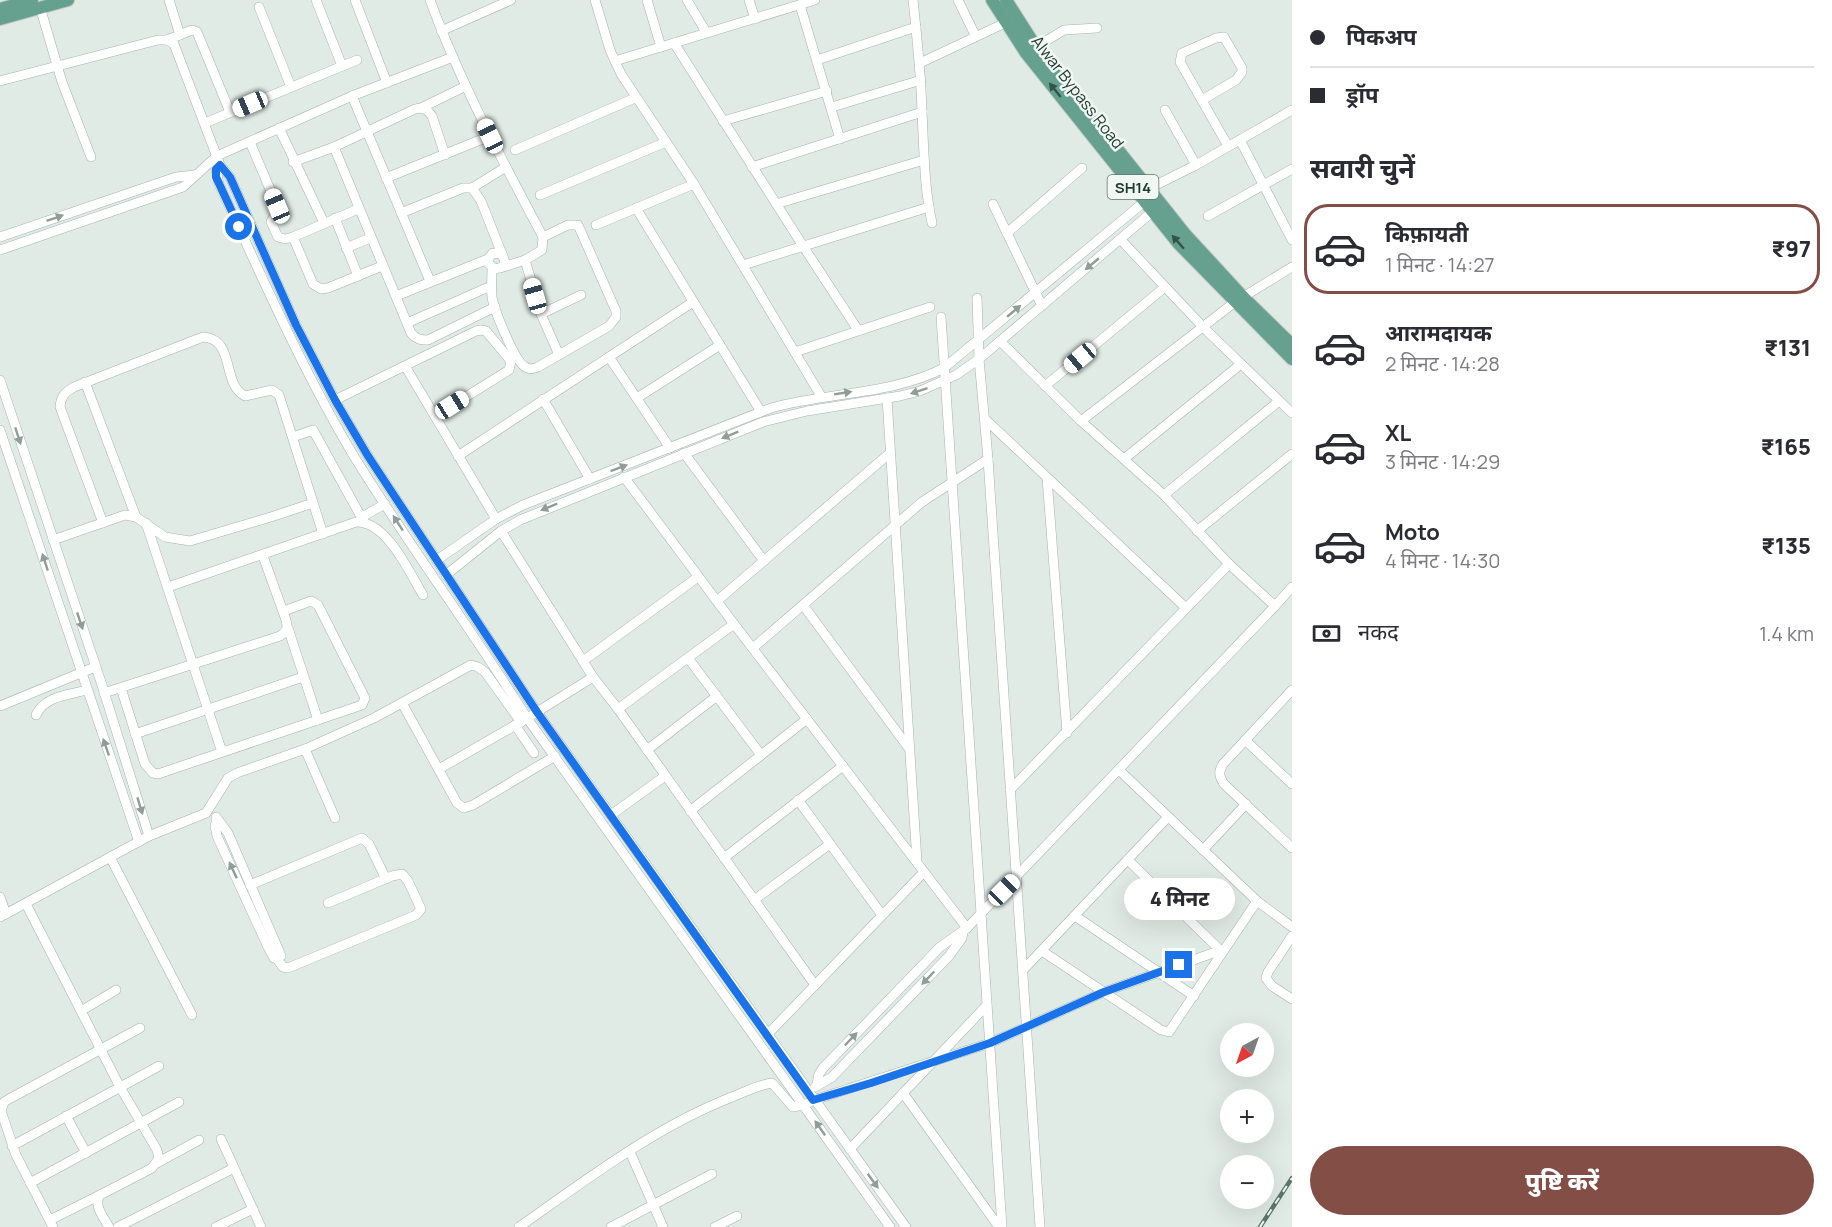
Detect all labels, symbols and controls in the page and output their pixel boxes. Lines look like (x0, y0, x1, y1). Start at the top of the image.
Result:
text: पिकअप (1346, 22, 1417, 52)
street label: Alwar Bypass Road (1027, 31, 1129, 153)
text: ड्रॉप (1346, 80, 1379, 110)
one-way arrow (1049, 82, 1062, 98)
car (230, 89, 270, 119)
car (474, 116, 506, 156)
text: सवारी चुनें (1310, 149, 1415, 186)
road number: SH14 (1108, 175, 1158, 199)
car (262, 186, 292, 226)
one-way arrow (46, 213, 64, 222)
route start (225, 213, 252, 240)
text: किफ़ायती (1385, 219, 1469, 249)
icon: car (1313, 222, 1367, 276)
text: ₹97 (1772, 234, 1811, 264)
one-way arrow (1172, 235, 1185, 250)
text: 1 मिनट · 14:27 (1385, 251, 1495, 278)
one-way arrow (1084, 257, 1100, 270)
car (521, 276, 549, 316)
one-way arrow (1006, 304, 1022, 317)
text: आरामदायक (1385, 318, 1492, 348)
icon: car (1313, 321, 1367, 375)
text: ₹131 (1764, 333, 1811, 363)
car (1060, 340, 1100, 376)
text: 2 मिनट · 14:28 (1385, 350, 1500, 377)
one-way arrow (910, 386, 928, 396)
car (432, 388, 472, 422)
one-way arrow (834, 389, 853, 398)
text: XL (1385, 418, 1411, 448)
icon: car (1313, 420, 1367, 474)
one-way arrow (14, 427, 24, 445)
one-way arrow (721, 431, 739, 440)
text: ₹165 (1761, 432, 1811, 462)
text: 3 मिनट · 14:29 (1385, 448, 1500, 475)
one-way arrow (610, 463, 628, 472)
one-way arrow (540, 503, 558, 512)
one-way arrow (392, 516, 404, 532)
text: Moto (1385, 517, 1440, 547)
icon: car (1313, 519, 1367, 573)
text: ₹135 (1761, 531, 1811, 561)
text: 4 मिनट · 14:30 (1385, 547, 1500, 574)
one-way arrow (40, 553, 49, 571)
one-way arrow (76, 612, 85, 630)
icon: cash (1310, 617, 1343, 650)
text: नकद (1358, 617, 1399, 647)
text: 1.4 km (1759, 620, 1814, 647)
one-way arrow (101, 738, 111, 756)
one-way arrow (136, 797, 145, 815)
one-way arrow (229, 861, 238, 878)
car (985, 871, 1023, 909)
callout: 4 मिनट (1124, 878, 1234, 920)
text: 4 मिनट (1150, 885, 1209, 912)
route end (1165, 951, 1192, 978)
one-way arrow (922, 970, 936, 984)
north arrow (1220, 1023, 1274, 1077)
map controls (1220, 1023, 1274, 1209)
one-way arrow (844, 1031, 858, 1046)
button: + (1220, 1089, 1274, 1143)
one-way arrow (814, 1120, 826, 1136)
button: पुष्टि करें (1310, 1146, 1814, 1215)
button: − (1220, 1155, 1274, 1209)
one-way arrow (867, 1173, 879, 1189)

